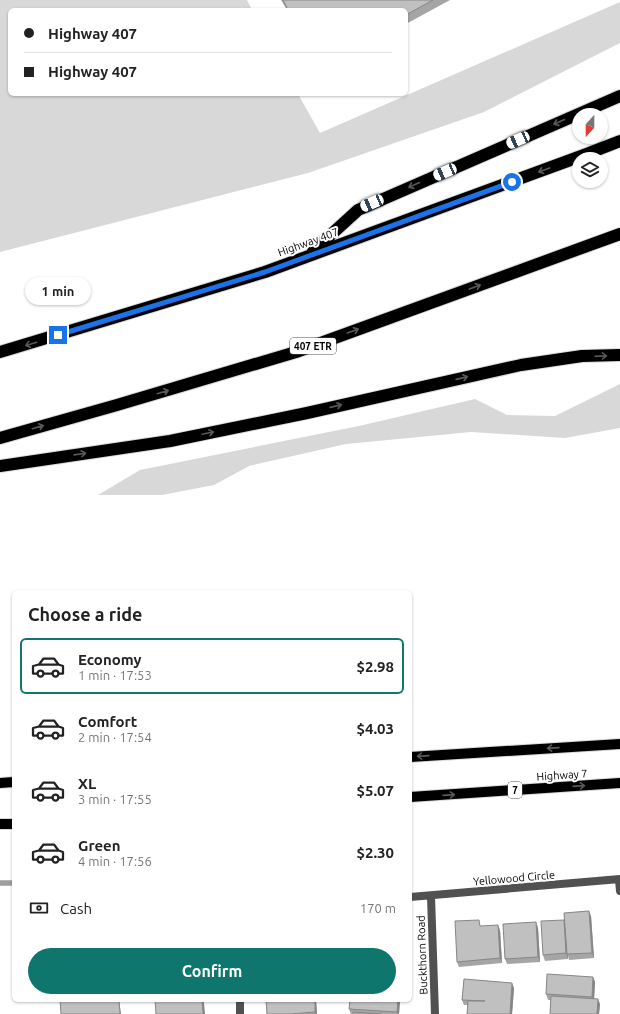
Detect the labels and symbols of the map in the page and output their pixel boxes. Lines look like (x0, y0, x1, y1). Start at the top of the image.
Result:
north arrow (572, 108, 608, 144)
one-way arrow (553, 119, 565, 127)
car (505, 130, 531, 150)
car (432, 162, 458, 182)
one-way arrow (539, 166, 551, 174)
route start (503, 173, 521, 191)
one-way arrow (408, 182, 420, 190)
car (359, 193, 385, 213)
street label: Highway 407 (276, 225, 340, 259)
callout: 1 min (25, 277, 91, 305)
one-way arrow (469, 283, 482, 290)
route end (49, 326, 67, 344)
one-way arrow (347, 327, 359, 335)
road number: 407 ETR (290, 338, 336, 354)
one-way arrow (25, 340, 37, 348)
one-way arrow (594, 352, 607, 359)
one-way arrow (456, 373, 469, 381)
one-way arrow (156, 388, 169, 395)
one-way arrow (329, 402, 342, 410)
one-way arrow (31, 423, 44, 430)
one-way arrow (202, 429, 215, 437)
one-way arrow (73, 450, 86, 458)
one-way arrow (547, 744, 560, 751)
one-way arrow (417, 753, 430, 760)
street label: Highway 7 (536, 767, 588, 783)
road number: 7 (508, 782, 522, 798)
one-way arrow (572, 782, 585, 789)
one-way arrow (442, 791, 455, 798)
street label: Yellowood Circle (473, 868, 555, 888)
street label: Buckthorn Road (415, 915, 429, 995)

